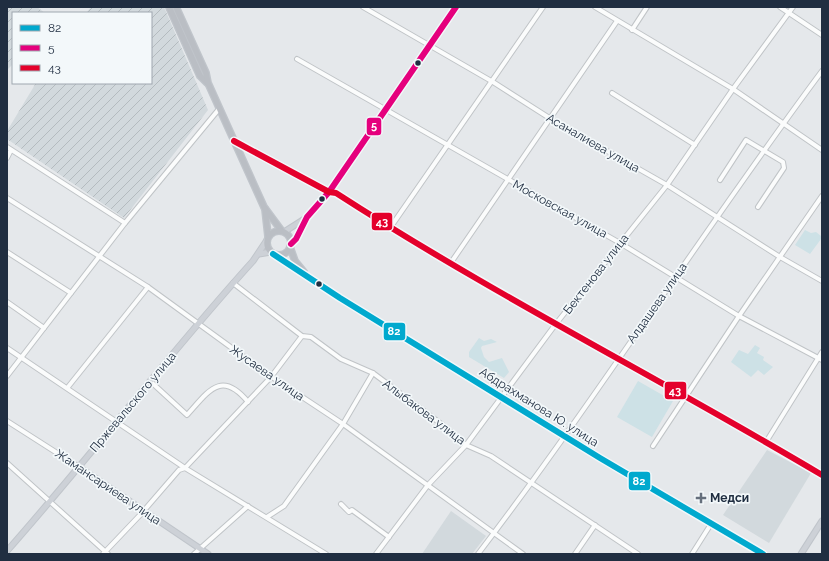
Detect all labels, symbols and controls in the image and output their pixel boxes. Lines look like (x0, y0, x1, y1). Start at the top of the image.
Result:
legend (12, 12, 152, 84)
text: 82 (48, 21, 61, 35)
text: 5 (48, 41, 55, 55)
unlabelled marker (413, 58, 423, 68)
text: 43 (48, 61, 61, 75)
street label: Асаналиева улица (544, 111, 642, 175)
line badge: 5 (366, 117, 382, 136)
text: 5 (371, 120, 377, 133)
street label: Московская улица (510, 177, 610, 241)
unlabelled marker (317, 194, 327, 204)
line badge: 43 (371, 212, 393, 231)
text: 43 (376, 216, 388, 229)
street label: Бектенова улица (560, 231, 632, 317)
street label: Алдашева улица (624, 260, 690, 346)
unlabelled marker (314, 279, 324, 289)
line badge: 82 (383, 322, 406, 341)
text: 82 (388, 325, 400, 338)
street label: Жусаева улица (227, 342, 307, 404)
street label: Пржевальского улица (87, 349, 179, 455)
street label: Абдрахманова Ю. улица (477, 365, 601, 449)
street label: Алыбакова улица (380, 376, 468, 448)
line badge: 43 (664, 381, 687, 400)
text: 43 (669, 385, 681, 398)
street label: Жамансариева улица (52, 446, 164, 528)
line badge: 82 (628, 471, 651, 491)
text: 82 (633, 475, 645, 488)
place label: Медси (710, 491, 749, 505)
marker: Медси (695, 492, 707, 504)

